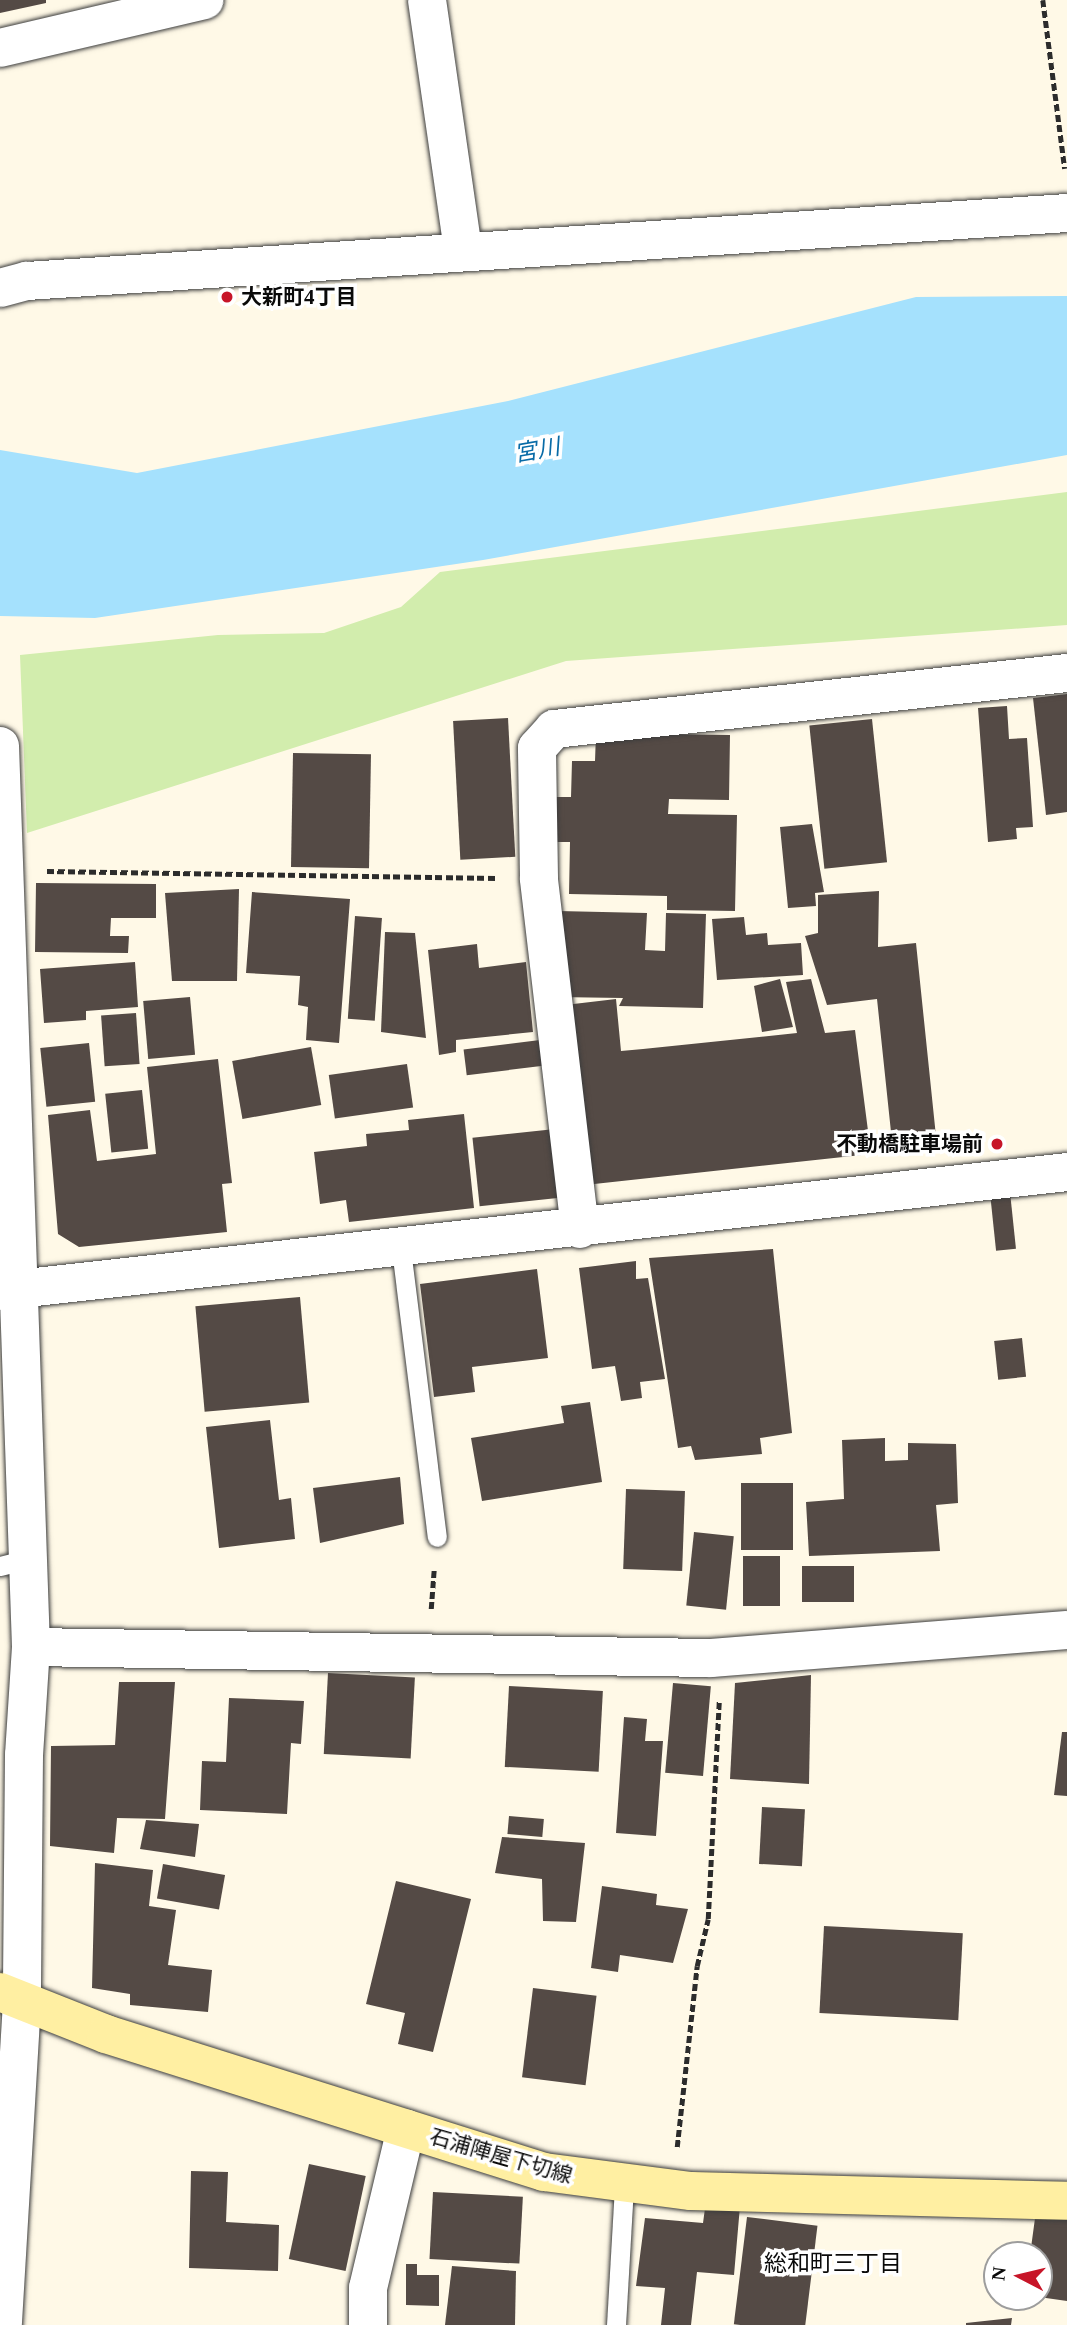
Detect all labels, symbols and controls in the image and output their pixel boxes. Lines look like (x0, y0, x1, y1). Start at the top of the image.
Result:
place label: 大新町4丁目 (241, 284, 356, 310)
marker: 大新町4丁目 (219, 289, 235, 305)
water label: 宮川 (512, 433, 562, 469)
place label: 不動橋駐車場前 (836, 1131, 983, 1157)
marker: 不動橋駐車場前 (989, 1136, 1005, 1152)
street label: 石浦陣屋下切線 (427, 2124, 575, 2188)
north arrow (983, 2241, 1053, 2311)
district label: 総和町三丁目 (764, 2250, 902, 2278)
text: N (987, 2266, 1010, 2282)

